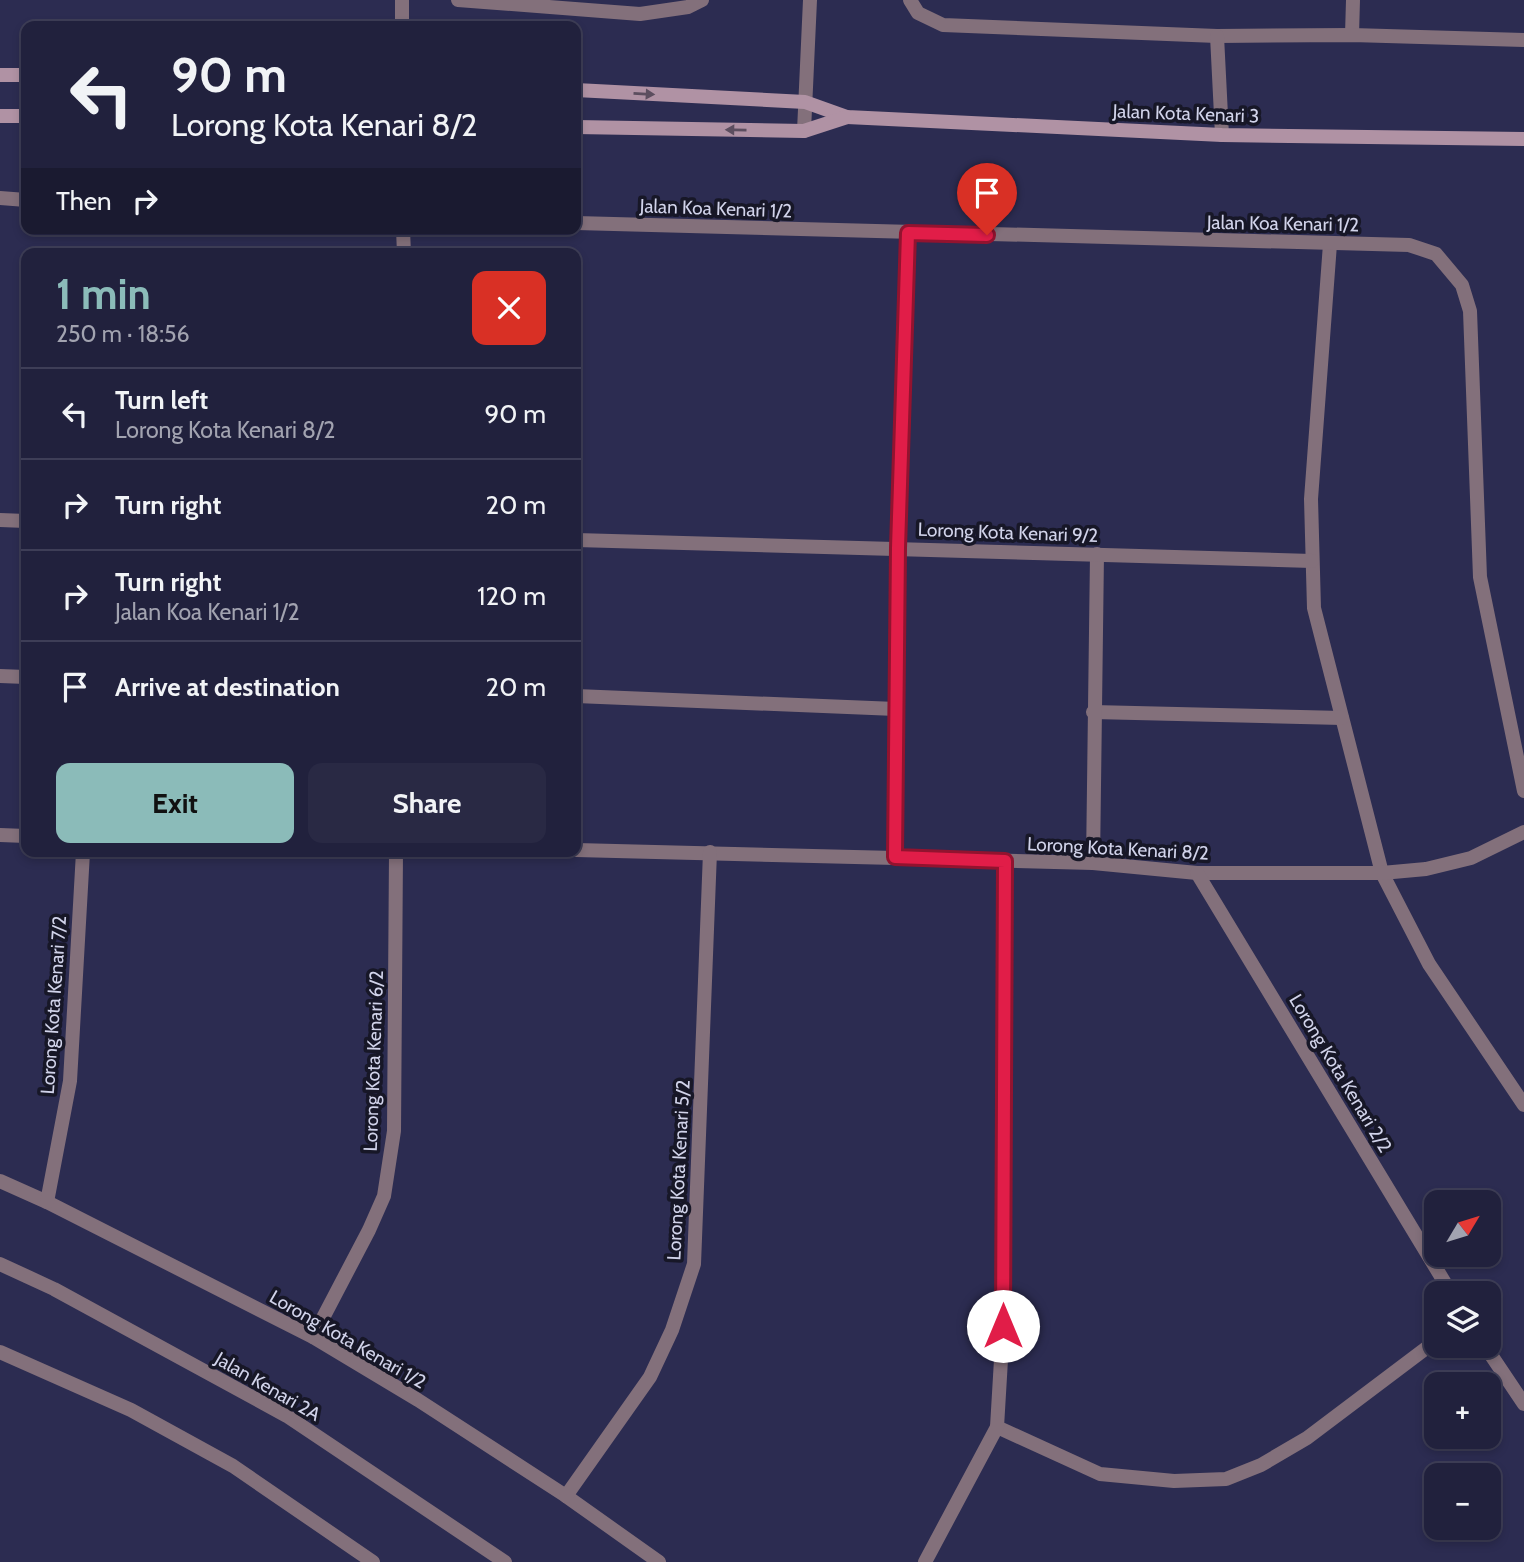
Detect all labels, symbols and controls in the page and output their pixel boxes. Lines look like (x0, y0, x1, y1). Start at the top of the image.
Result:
text: 90 m (171, 45, 287, 104)
icon: left (56, 49, 147, 140)
one-way arrow (633, 88, 655, 99)
street label: Jalan Kota Kenari 3 (1111, 99, 1260, 128)
text: Lorong Kota Kenari 8/2 (171, 105, 478, 144)
one-way arrow (725, 124, 747, 136)
pin (957, 163, 1017, 235)
icon: arrive (968, 174, 1006, 212)
icon: right (126, 182, 164, 220)
text: Then (56, 185, 112, 217)
street label: Jalan Koa Kenari 1/2 (638, 194, 793, 223)
street label: Jalan Koa Kenari 1/2 (1206, 211, 1359, 236)
text: 1 min (56, 268, 151, 320)
button: close (472, 271, 546, 345)
text: 250 m · 18:56 (56, 320, 189, 348)
text: Turn left (115, 384, 208, 416)
icon: left (56, 395, 94, 433)
text: 90 m (484, 398, 546, 430)
text: Lorong Kota Kenari 8/2 (115, 416, 335, 444)
icon: right (56, 486, 94, 524)
text: Turn right (115, 489, 221, 521)
text: 20 m (486, 489, 546, 521)
street label: Lorong Kota Kenari 9/2 (917, 518, 1099, 547)
text: Turn right (115, 566, 221, 598)
icon: right (56, 577, 94, 615)
text: 120 m (477, 580, 546, 612)
text: Jalan Koa Kenari 1/2 (115, 598, 299, 626)
icon: arrive (56, 668, 94, 706)
text: Arrive at destination (115, 671, 340, 703)
text: 20 m (486, 671, 546, 703)
button: Exit (56, 763, 294, 843)
button: Share (308, 763, 546, 843)
street label: Lorong Kota Kenari 8/2 (1026, 832, 1209, 865)
street label: Lorong Kota Kenari 7/2 (36, 915, 71, 1095)
street label: Lorong Kota Kenari 6/2 (359, 970, 388, 1152)
street label: Lorong Kota Kenari 2/2 (1284, 990, 1397, 1157)
street label: Lorong Kota Kenari 5/2 (662, 1079, 695, 1261)
north arrow (1424, 1190, 1502, 1267)
map controls (1424, 1190, 1501, 1540)
button: layers (1424, 1281, 1501, 1358)
street label: Lorong Kota Kenari 1/2 (265, 1285, 430, 1394)
position arrow (966, 1289, 1040, 1363)
street label: Jalan Kenari 2A (210, 1347, 325, 1426)
button: + (1424, 1372, 1501, 1449)
button: − (1424, 1463, 1501, 1540)

